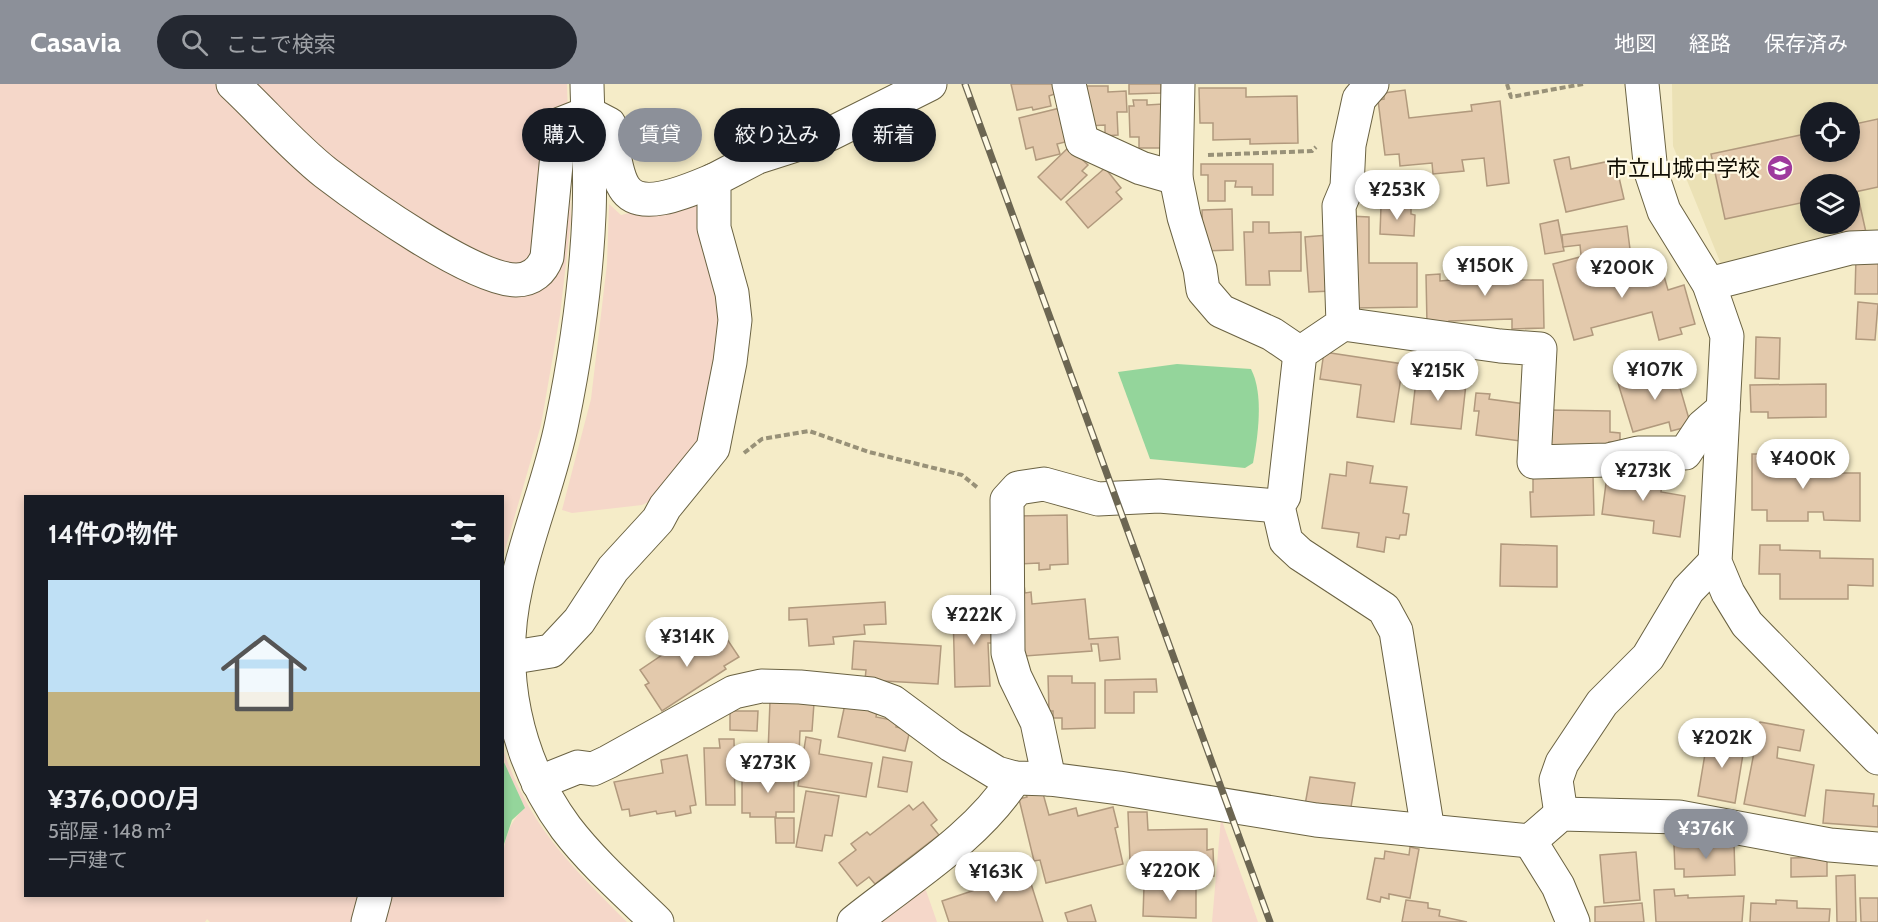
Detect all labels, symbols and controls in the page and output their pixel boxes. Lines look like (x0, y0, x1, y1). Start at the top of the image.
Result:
search box (157, 15, 577, 69)
text: Casavia (30, 25, 121, 59)
icon: search (178, 26, 211, 59)
text: ここで検索 (226, 31, 336, 58)
text: 地図 (1614, 31, 1656, 56)
text: 経路 (1689, 31, 1731, 56)
text: 保存済み (1764, 31, 1848, 56)
map controls (1800, 102, 1860, 234)
button: locate (1800, 102, 1860, 162)
chip: 購入 (522, 108, 606, 162)
chip: 賃貸 (618, 108, 702, 162)
chip: 絞り込み (714, 108, 840, 162)
chip: 新着 (852, 108, 936, 162)
school or university icon: 市立山城中学校 (1765, 153, 1795, 183)
place label: 市立山城中学校 (1606, 155, 1760, 182)
pin: ¥253K (1355, 170, 1439, 221)
button: layers (1800, 174, 1860, 234)
text: ¥253K (1369, 177, 1425, 201)
pin: ¥150K (1443, 246, 1527, 297)
pin: ¥200K (1580, 248, 1664, 299)
text: ¥150K (1457, 253, 1513, 277)
text: ¥200K (1590, 255, 1654, 279)
pin: ¥107K (1613, 350, 1697, 401)
pin: ¥215K (1396, 351, 1480, 402)
text: ¥107K (1627, 357, 1683, 381)
text: ¥215K (1411, 358, 1465, 382)
pin: ¥400K (1761, 439, 1845, 490)
text: ¥400K (1770, 446, 1836, 470)
pin: ¥273K (1601, 451, 1685, 502)
text: ¥273K (1615, 458, 1671, 482)
icon: filters (447, 515, 480, 548)
text: 14件の物件 (48, 518, 178, 550)
pin: ¥222K (932, 595, 1016, 646)
text: ¥222K (946, 602, 1002, 626)
pin: ¥314K (645, 617, 729, 668)
icon: home (210, 619, 318, 727)
text: ¥314K (659, 624, 715, 648)
pin: ¥202K (1680, 718, 1764, 769)
text: ¥202K (1692, 725, 1752, 749)
pin: ¥273K (726, 743, 810, 794)
text: ¥273K (740, 750, 796, 774)
text: ¥376,000/月 (48, 783, 201, 815)
pin: ¥376K (1664, 809, 1748, 860)
text: ¥376K (1678, 816, 1734, 840)
text: 5部屋 · 148 m² (48, 819, 171, 843)
text: 一戸建て (48, 848, 128, 872)
pin: ¥220K (1128, 851, 1212, 902)
pin: ¥163K (954, 852, 1038, 903)
text: ¥220K (1140, 858, 1200, 882)
text: ¥163K (969, 859, 1023, 883)

